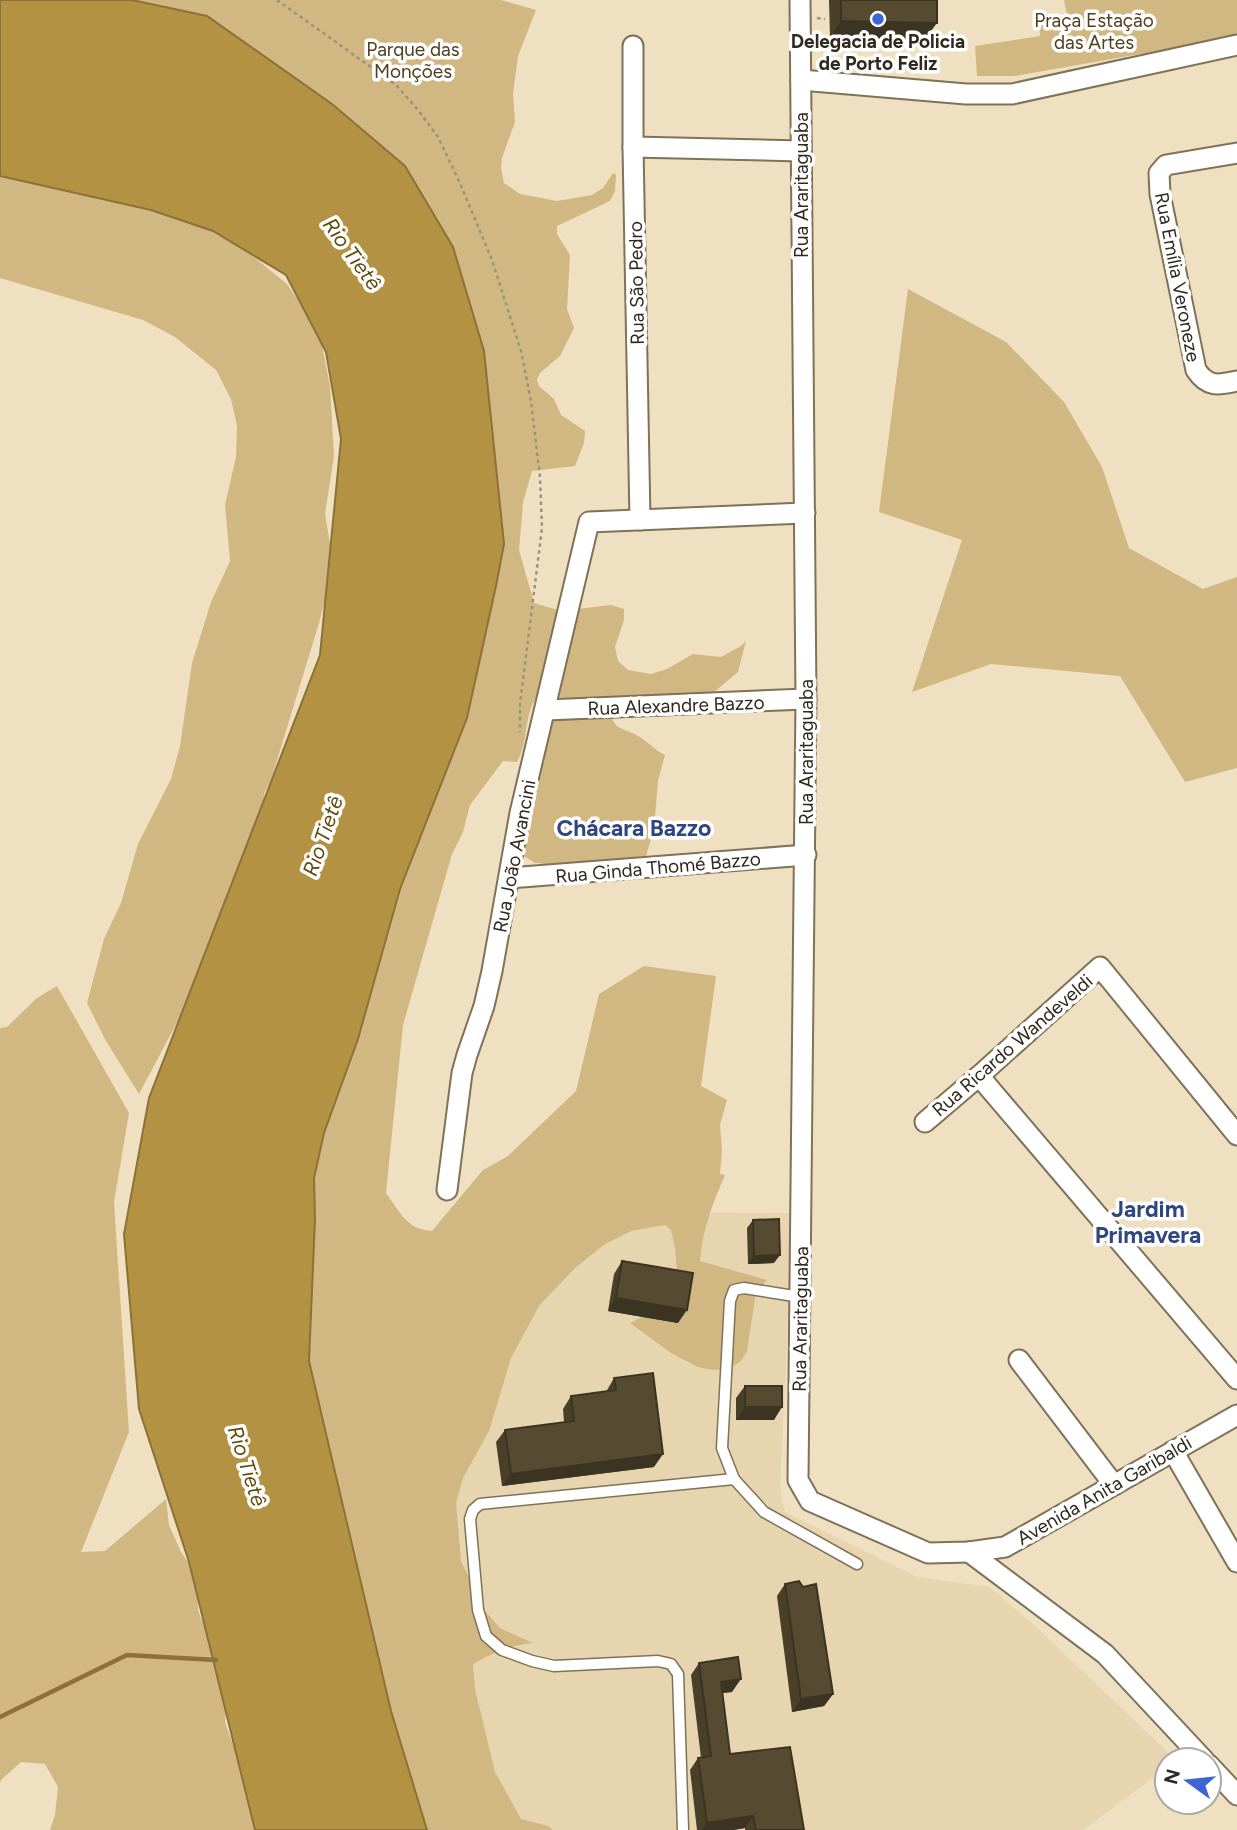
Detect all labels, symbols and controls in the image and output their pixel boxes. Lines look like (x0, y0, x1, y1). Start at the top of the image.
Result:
park label: Praça Estação das Artes (1034, 9, 1154, 54)
marker: Delegacia de Policia de Porto Feliz (870, 11, 886, 27)
place label: Delegacia de Policia de Porto Feliz (791, 30, 965, 75)
park label: Parque das Monções (366, 38, 460, 83)
street label: Rua Araritaguaba (790, 112, 813, 258)
street label: Rua Emília Veroneze (1150, 190, 1205, 364)
water label: Rio Tietê (318, 213, 387, 295)
street label: Rua São Pedro (624, 221, 649, 345)
street label: Rua Araritaguaba (795, 679, 818, 825)
street label: Rua Alexandre Bazzo (587, 691, 765, 720)
street label: Rua João Avancini (488, 778, 541, 935)
water label: Rio Tietê (297, 792, 348, 879)
district label: Chácara Bazzo (557, 814, 711, 842)
street label: Rua Ginda Thomé Bazzo (554, 847, 762, 888)
street label: Rua Ricardo Wandeveldi (927, 969, 1097, 1121)
district label: Jardim Primavera (1095, 1195, 1201, 1249)
street label: Rua Araritaguaba (788, 1246, 813, 1392)
water label: Rio Tietê (223, 1423, 272, 1510)
street label: Avenida Anita Garibaldi (1013, 1431, 1196, 1550)
north arrow (1153, 1746, 1223, 1816)
text: N (1159, 1767, 1185, 1787)

